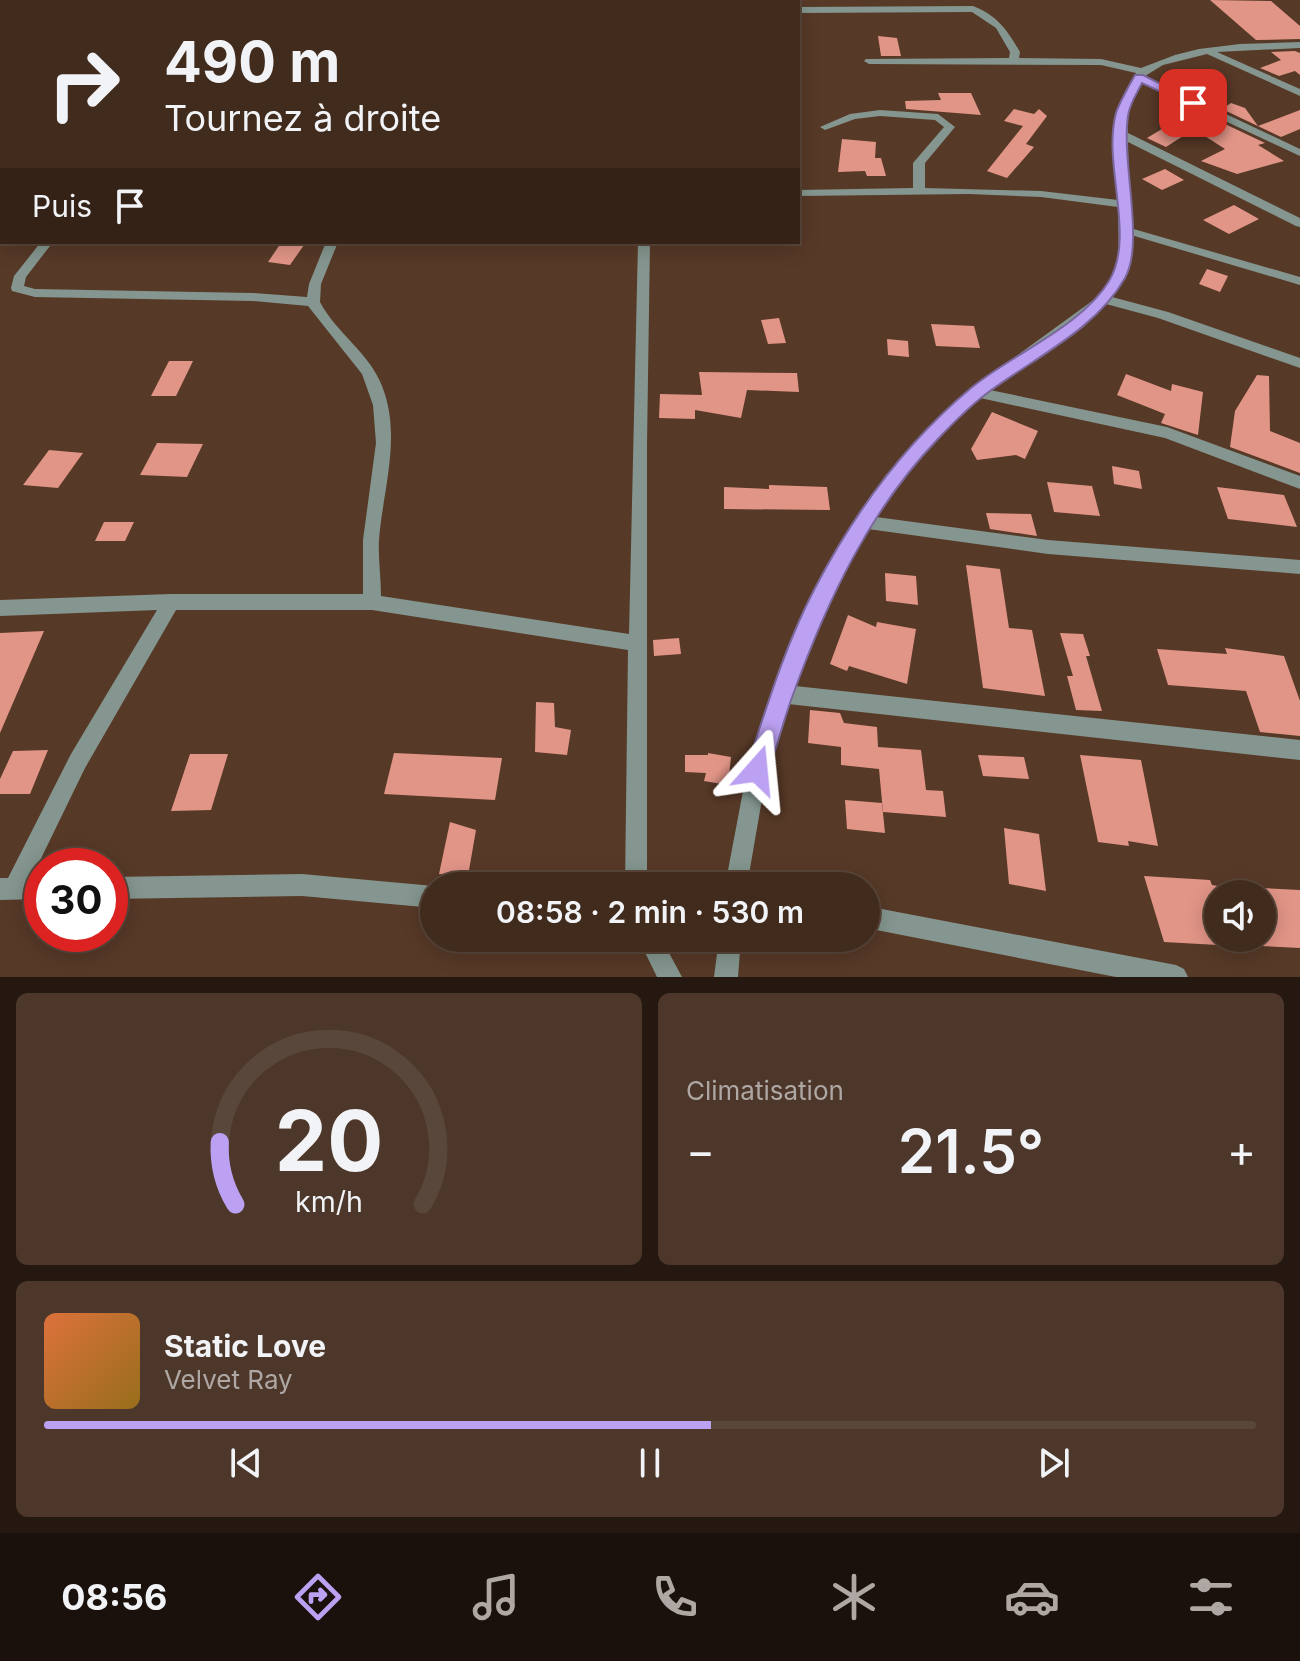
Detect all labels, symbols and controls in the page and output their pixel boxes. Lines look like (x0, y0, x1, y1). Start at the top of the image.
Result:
text: 490 m (164, 28, 340, 96)
icon: right (32, 32, 136, 136)
pin (1159, 69, 1227, 137)
icon: arrive (1171, 81, 1215, 125)
text: Tournez à droite (164, 96, 441, 140)
icon: arrive (108, 184, 152, 228)
text: Puis (32, 188, 92, 224)
position arrow (715, 728, 799, 812)
speed limit sign: 30 (24, 848, 128, 952)
map controls (1204, 880, 1276, 952)
button: sound (1204, 880, 1276, 952)
text: 08:58 · 2 min · 530 m (496, 894, 804, 930)
text: Climatisation (686, 1075, 844, 1106)
text: 20 (275, 1090, 383, 1191)
text: 21.5° (898, 1115, 1044, 1187)
text: − (686, 1124, 715, 1178)
text: + (1227, 1124, 1256, 1178)
text: km/h (295, 1184, 363, 1219)
text: Static Love (164, 1328, 326, 1364)
text: Velvet Ray (164, 1364, 293, 1395)
icon: previous (224, 1441, 268, 1485)
icon: pause (628, 1441, 672, 1485)
icon: next (1032, 1441, 1076, 1485)
icon: directions (290, 1569, 346, 1625)
icon: music (468, 1569, 524, 1625)
icon: phone (647, 1569, 703, 1625)
icon: climate (826, 1569, 882, 1625)
icon: car (1004, 1569, 1060, 1625)
icon: filters (1183, 1569, 1239, 1625)
text: 08:56 (61, 1575, 167, 1619)

